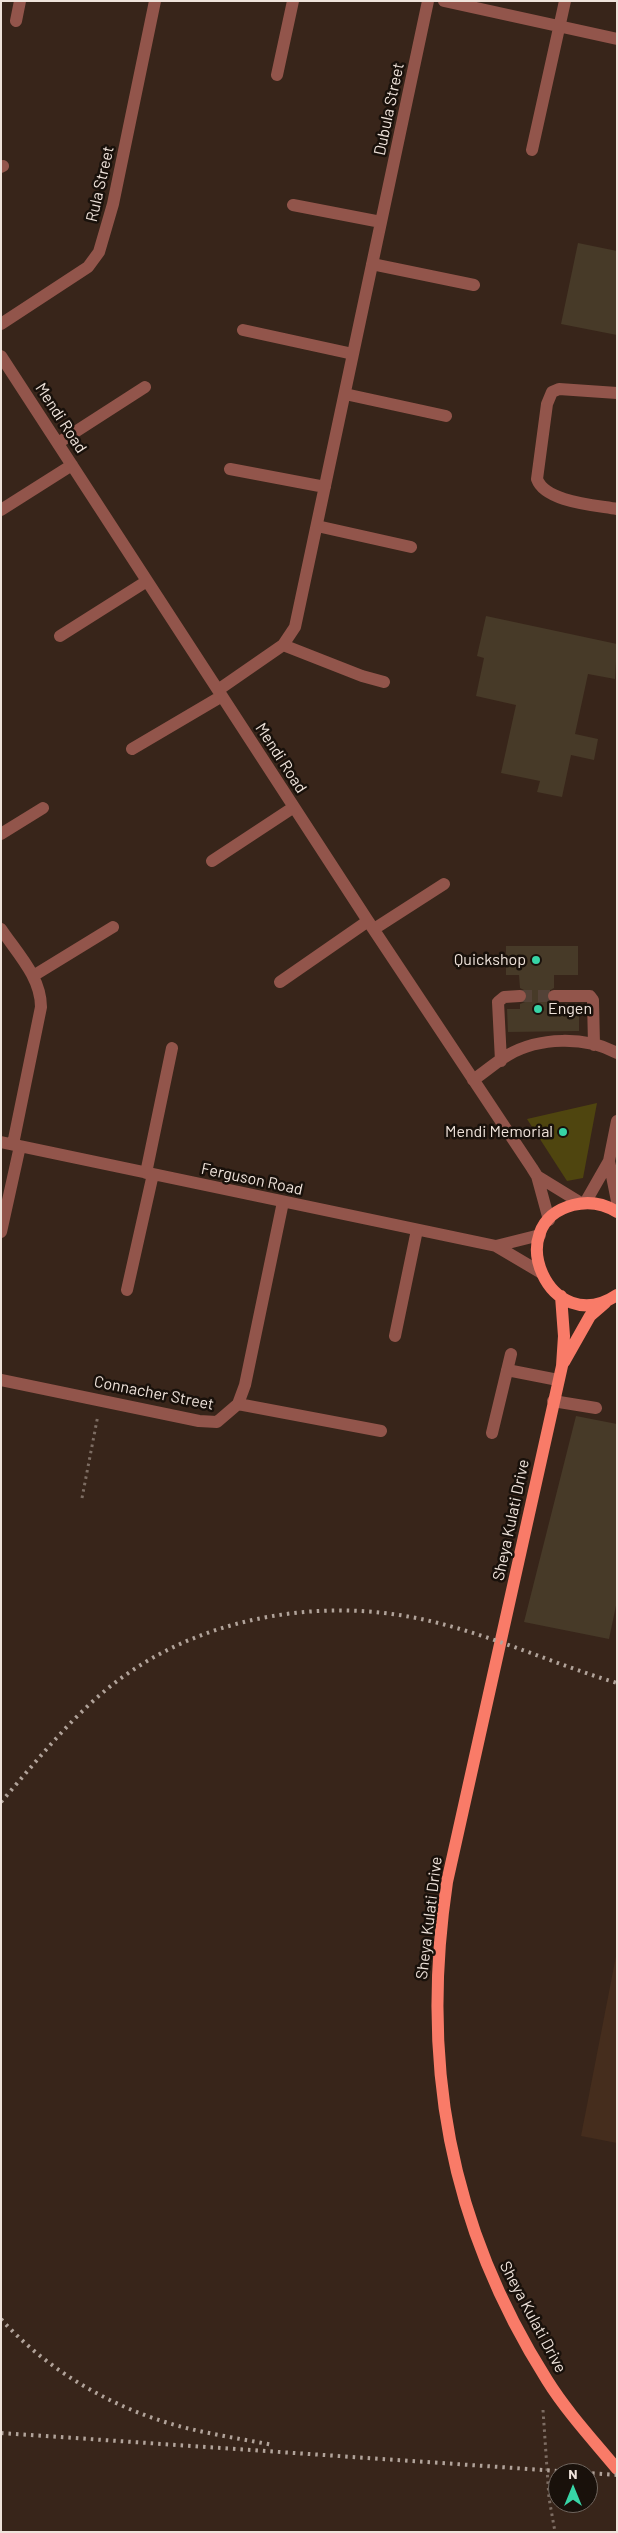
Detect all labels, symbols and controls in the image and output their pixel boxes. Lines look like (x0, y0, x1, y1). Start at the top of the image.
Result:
street label: Dubula Street (370, 61, 408, 157)
street label: Rula Street (82, 144, 118, 224)
street label: Mendi Road (31, 379, 91, 457)
street label: Mendi Road (251, 719, 311, 797)
place label: Quickshop (454, 950, 526, 970)
marker: Quickshop (530, 954, 542, 966)
place label: Engen (548, 999, 592, 1019)
marker: Engen (532, 1003, 544, 1015)
place label: Mendi Memorial (445, 1122, 553, 1142)
marker: Mendi Memorial (557, 1126, 569, 1138)
street label: Ferguson Road (199, 1159, 305, 1199)
street label: Connacher Street (92, 1372, 216, 1414)
street label: Sheya Kulati Drive (489, 1458, 533, 1582)
street label: Sheya Kulati Drive (412, 1855, 446, 1981)
street label: Sheya Kulati Drive (495, 2258, 571, 2376)
north arrow (548, 2463, 598, 2513)
text: N (568, 2465, 578, 2482)

